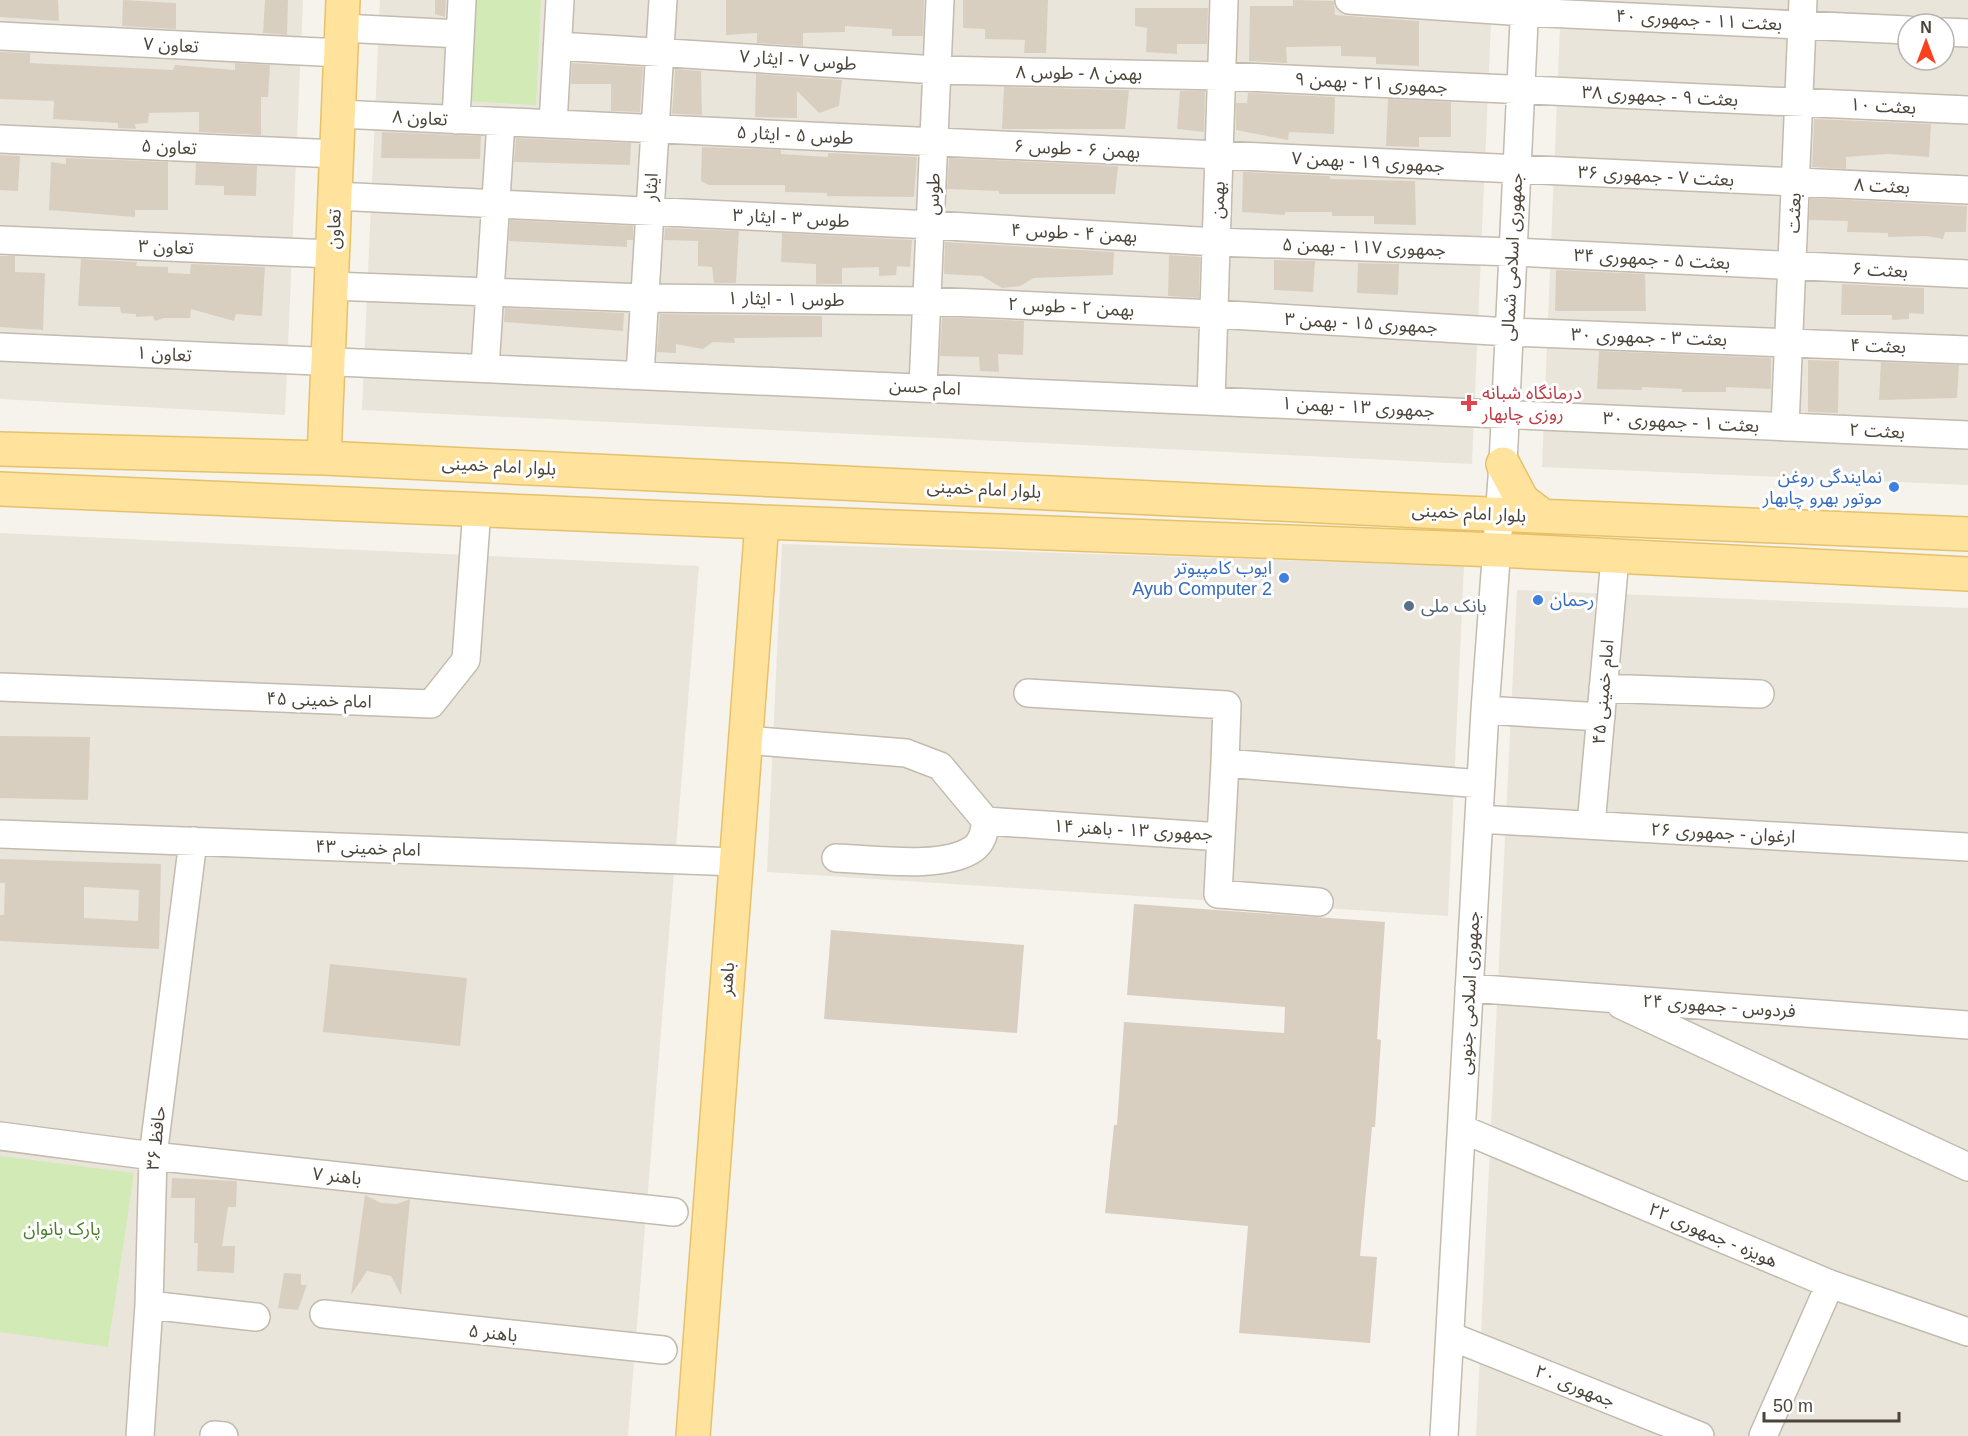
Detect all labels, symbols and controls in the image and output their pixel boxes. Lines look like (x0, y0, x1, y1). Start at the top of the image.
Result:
street label: بعثت ۱۱ - جمهوری ۴۰ (1615, 6, 1783, 35)
north arrow (1896, 12, 1956, 72)
text: N (1920, 19, 1932, 36)
street label: تعاون ۷ (143, 34, 199, 57)
street label: طوس ۷ - ایثار ۷ (739, 46, 857, 75)
street label: بهمن ۸ - طوس ۸ (1016, 62, 1142, 85)
street label: جمهوری ۲۱ - بهمن ۹ (1294, 69, 1448, 98)
street label: بعثت ۹ - جمهوری ۳۸ (1581, 82, 1739, 111)
street label: بعثت ۱۰ (1849, 94, 1917, 118)
street label: تعاون ۸ (392, 107, 448, 130)
street label: طوس ۵ - ایثار ۵ (736, 122, 854, 149)
street label: تعاون ۵ (141, 136, 197, 159)
street label: بهمن ۶ - طوس ۶ (1013, 136, 1141, 163)
street label: جمهوری ۱۹ - بهمن ۷ (1291, 148, 1445, 177)
street label: بعثت ۷ - جمهوری ۳۶ (1577, 162, 1735, 191)
street label: ایثار (640, 172, 663, 203)
street label: طوس (922, 172, 945, 216)
street label: جمهوری اسلامی شمالی (1498, 172, 1527, 342)
street label: بعثت ۸ (1854, 175, 1910, 197)
street label: بهمن (1207, 181, 1230, 219)
street label: بعثت (1783, 192, 1805, 234)
street label: طوس ۳ - ایثار ۳ (732, 205, 850, 232)
street label: تعاون (323, 208, 346, 250)
street label: بهمن ۴ - طوس ۴ (1010, 220, 1138, 247)
street label: جمهوری ۱۱۷ - بهمن ۵ (1282, 234, 1446, 261)
street label: تعاون ۳ (138, 236, 194, 259)
street label: بعثت ۵ - جمهوری ۳۴ (1573, 245, 1731, 274)
street label: بعثت ۶ (1852, 259, 1908, 281)
street label: طوس ۱ - ایثار ۱ (727, 288, 845, 311)
street label: بهمن ۲ - طوس ۲ (1007, 294, 1135, 321)
street label: جمهوری ۱۵ - بهمن ۳ (1284, 309, 1438, 338)
street label: بعثت ۳ - جمهوری ۳۰ (1570, 324, 1728, 351)
street label: بعثت ۴ (1850, 335, 1906, 357)
street label: تعاون ۱ (136, 343, 192, 366)
street label: امام حسن (888, 375, 961, 403)
place label: درمانگاه شبانه روزی چابهار (1481, 383, 1582, 425)
street label: جمهوری ۱۳ - بهمن ۱ (1281, 393, 1435, 422)
marker: درمانگاه شبانه روزی چابهار (1460, 394, 1478, 412)
street label: بعثت ۱ - جمهوری ۳۰ (1602, 408, 1760, 437)
street label: بعثت ۲ (1849, 420, 1905, 442)
street label: بلوار امام خمینی (441, 453, 557, 483)
place label: نمایندگی روغن موتور بهرو چابهار (1762, 467, 1882, 509)
street label: بلوار امام خمینی (926, 476, 1042, 506)
marker: نمایندگی روغن موتور بهرو چابهار (1887, 480, 1901, 494)
street label: بلوار امام خمینی (1411, 500, 1527, 530)
place label: ایوب کامپیوتر Ayub Computer 2 (1132, 558, 1272, 599)
marker: ایوب کامپیوتر Ayub Computer 2 (1277, 571, 1291, 585)
place label: رحمان (1550, 590, 1594, 611)
marker: رحمان (1531, 593, 1545, 607)
place label: بانک ملی (1421, 596, 1487, 617)
marker: بانک ملی (1402, 599, 1416, 613)
street label: امام خمینی ۴۵ (1588, 639, 1622, 746)
street label: امام خمینی ۴۵ (266, 688, 372, 716)
street label: جمهوری ۱۳ - باهنر ۱۴ (1053, 816, 1213, 845)
street label: ارغوان - جمهوری ۲۶ (1650, 819, 1796, 848)
street label: امام خمینی ۴۳ (315, 836, 421, 864)
street label: جمهوری اسلامی جنوبی (1455, 911, 1484, 1076)
street label: باهنر (716, 961, 739, 998)
street label: فردوس - جمهوری ۲۴ (1642, 991, 1796, 1022)
street label: حافظ ۳۶ (143, 1105, 169, 1171)
street label: باهنر ۷ (311, 1163, 362, 1190)
street label: هویزه - جمهوری ۲۲ (1645, 1199, 1781, 1272)
park label: پارک بانوان (23, 1219, 101, 1240)
street label: باهنر ۵ (467, 1320, 518, 1347)
street label: جمهوری ۲۰ (1532, 1361, 1618, 1412)
scale bar (1764, 1385, 1899, 1423)
text: 50 m (1773, 1396, 1813, 1416)

